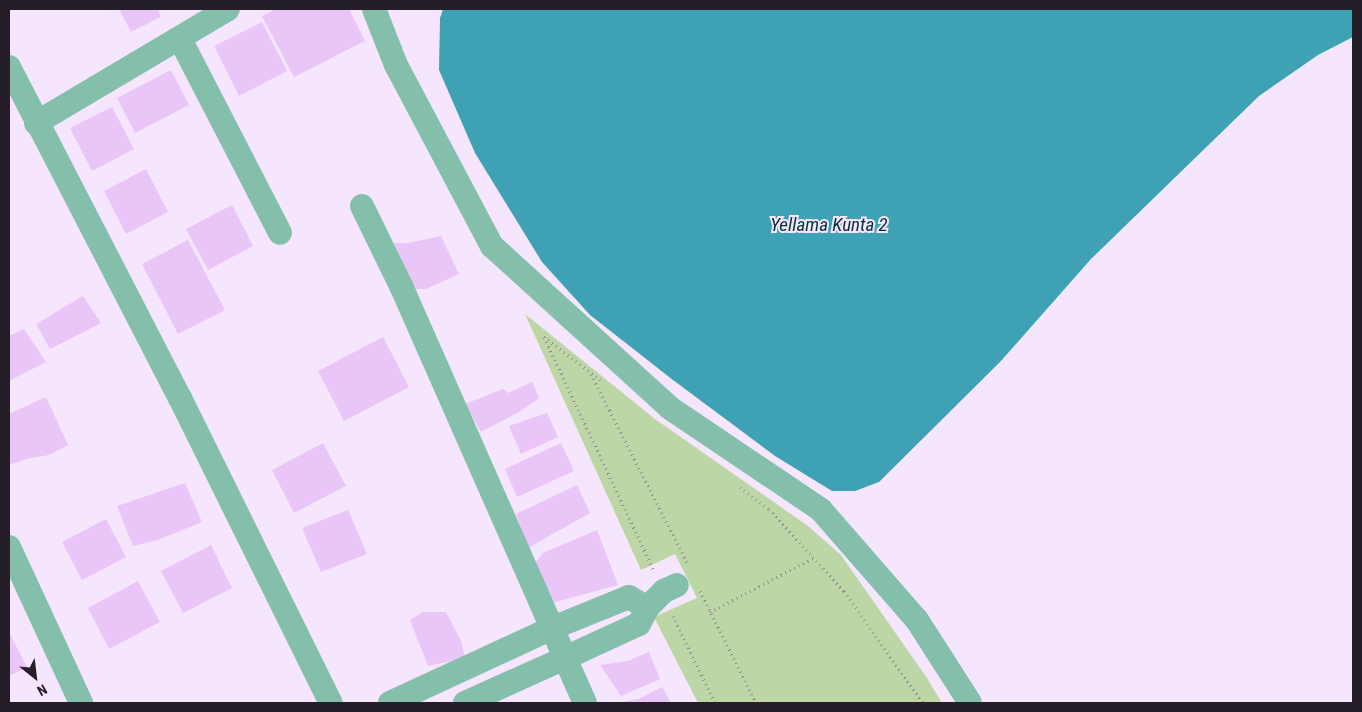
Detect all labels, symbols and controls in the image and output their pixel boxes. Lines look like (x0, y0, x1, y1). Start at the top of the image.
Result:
water label: Yellama Kunta 2 (770, 214, 888, 236)
north arrow (10, 652, 60, 702)
text: N (35, 681, 50, 699)

